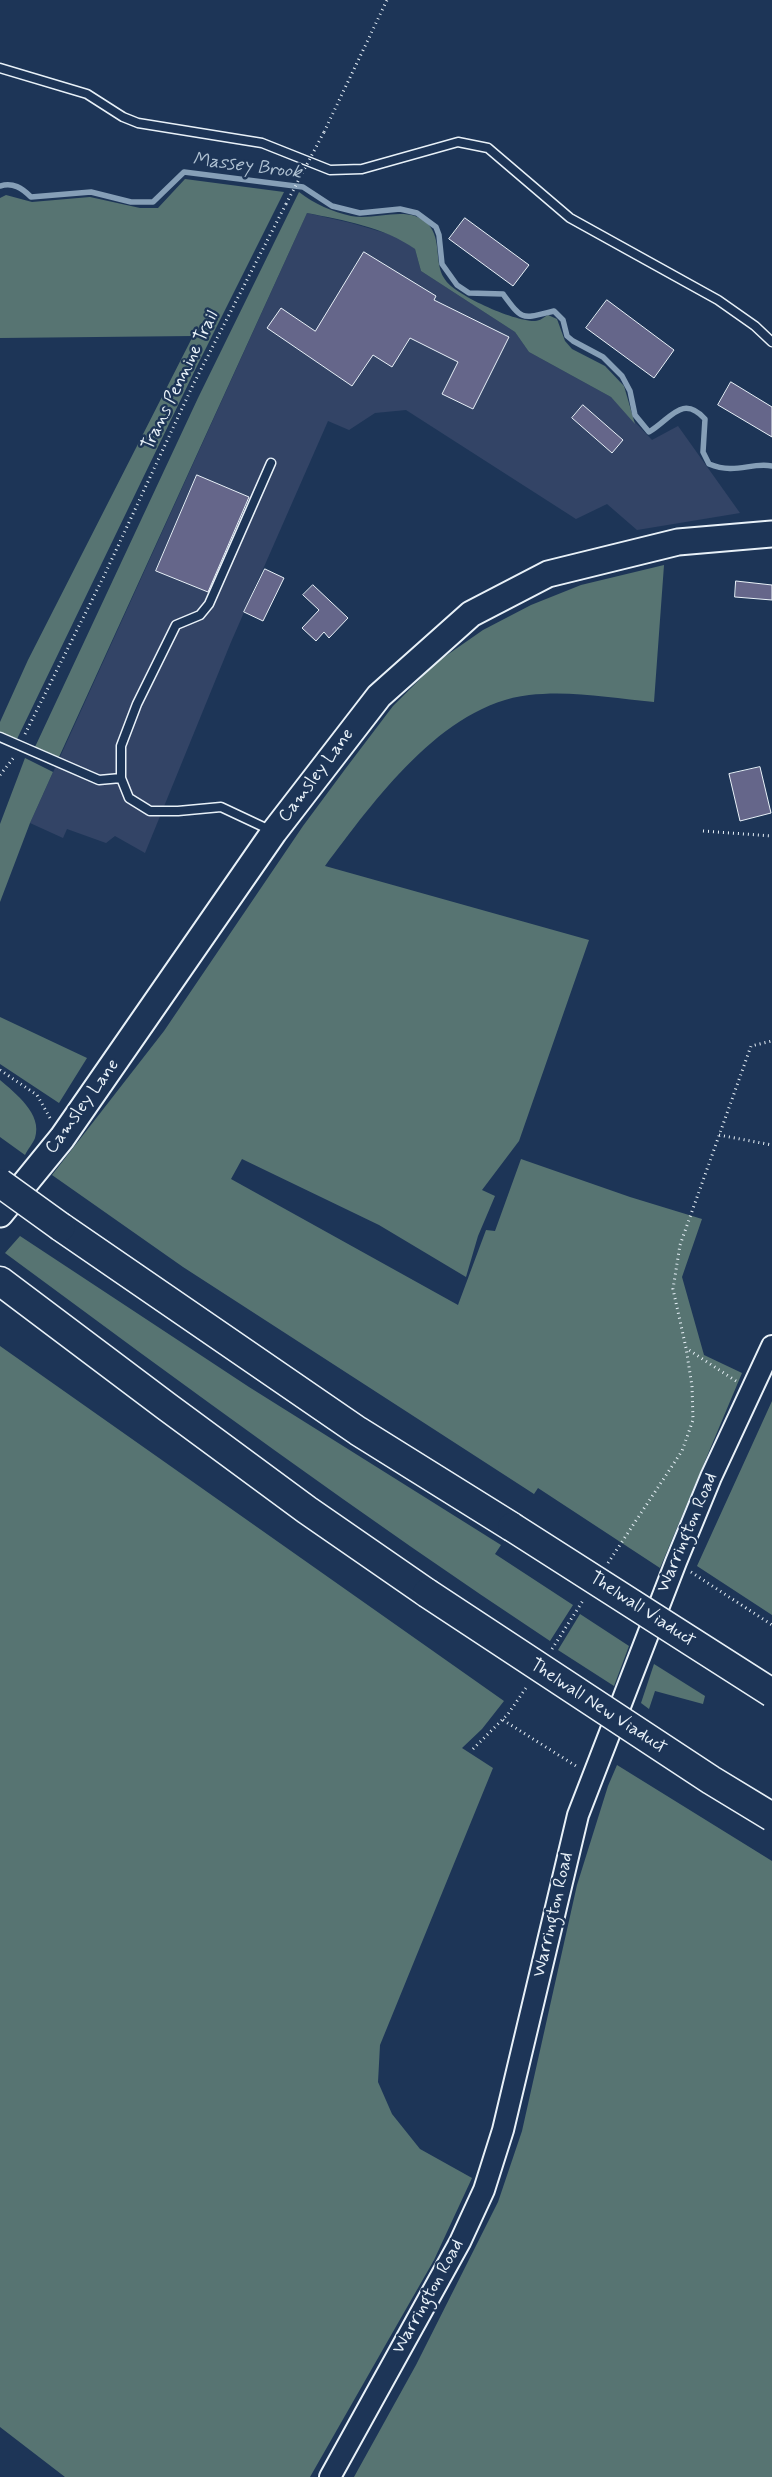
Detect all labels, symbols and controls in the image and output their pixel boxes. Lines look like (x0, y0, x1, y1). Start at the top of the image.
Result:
water label: Massey Brook (191, 149, 303, 185)
street label: Trans Pennine Trail (138, 308, 224, 454)
street label: Camsley Lane (275, 725, 359, 827)
street label: Camsley Lane (41, 1055, 125, 1159)
street label: Warrington Road (653, 1470, 723, 1596)
street label: Thelwall Viaduct (585, 1568, 699, 1652)
street label: Thelwall New Viaduct (525, 1655, 671, 1759)
street label: Warrington Road (529, 1850, 579, 1980)
street label: Warrington Road (389, 2236, 469, 2358)

